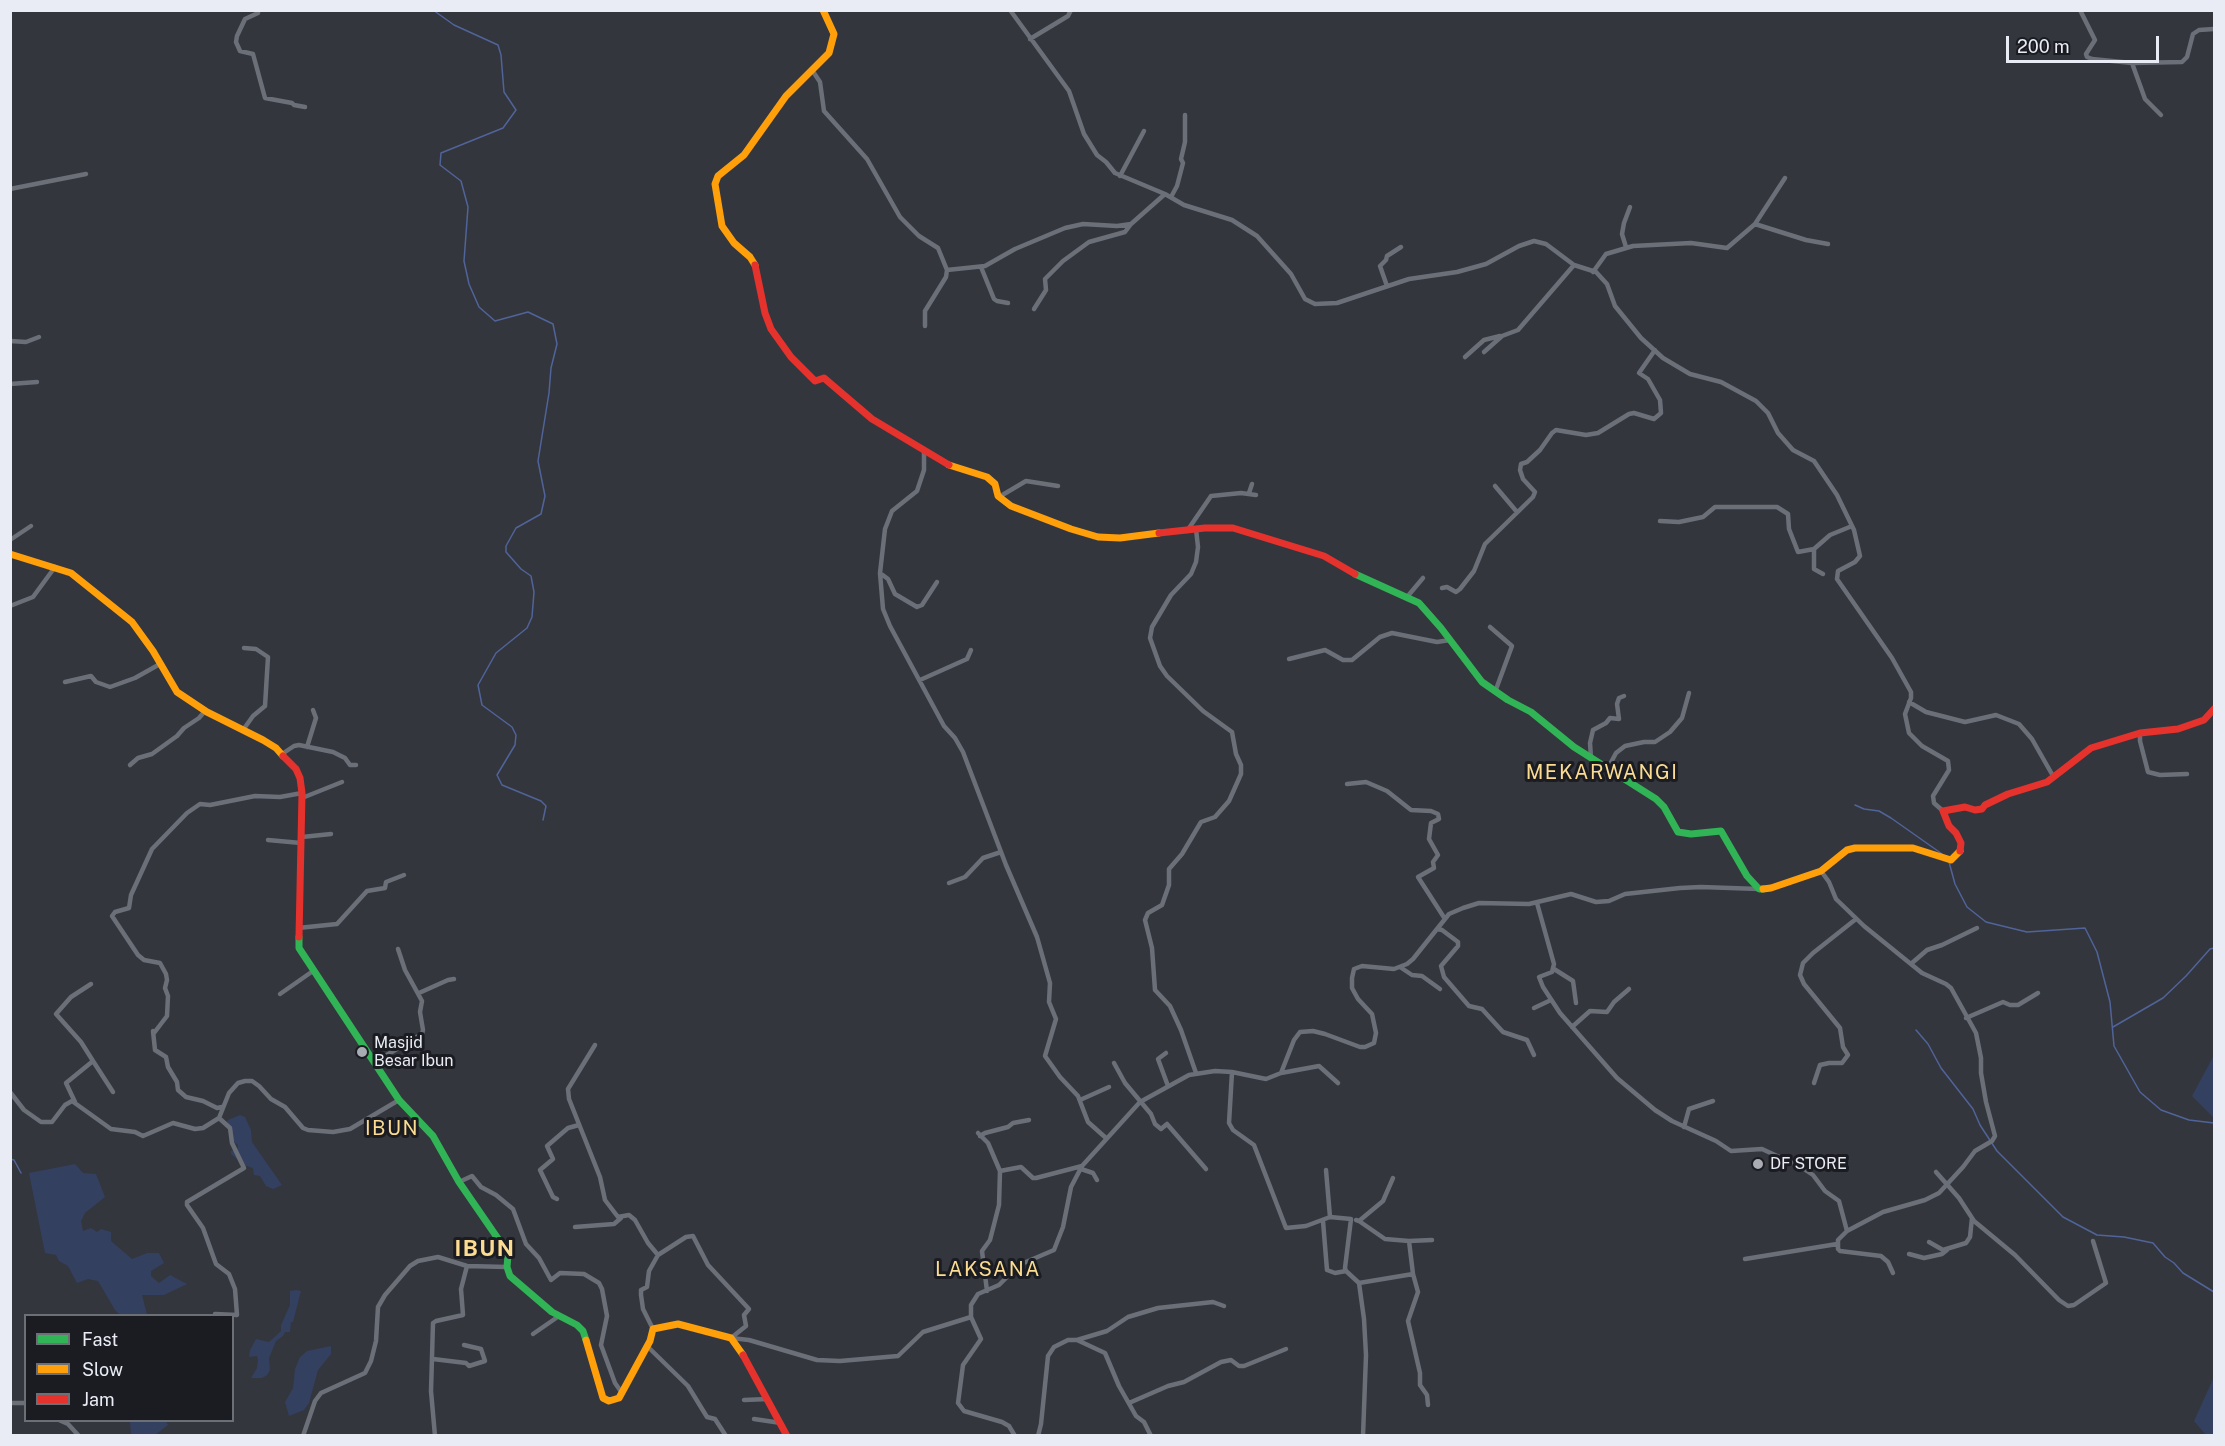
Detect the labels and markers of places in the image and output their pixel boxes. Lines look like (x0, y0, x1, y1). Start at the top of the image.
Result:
place label: Masjid Besar Ibun (374, 1033, 454, 1071)
marker: Masjid Besar Ibun (355, 1045, 369, 1059)
place label: DF STORE (1770, 1154, 1847, 1174)
marker: DF STORE (1751, 1157, 1765, 1171)

